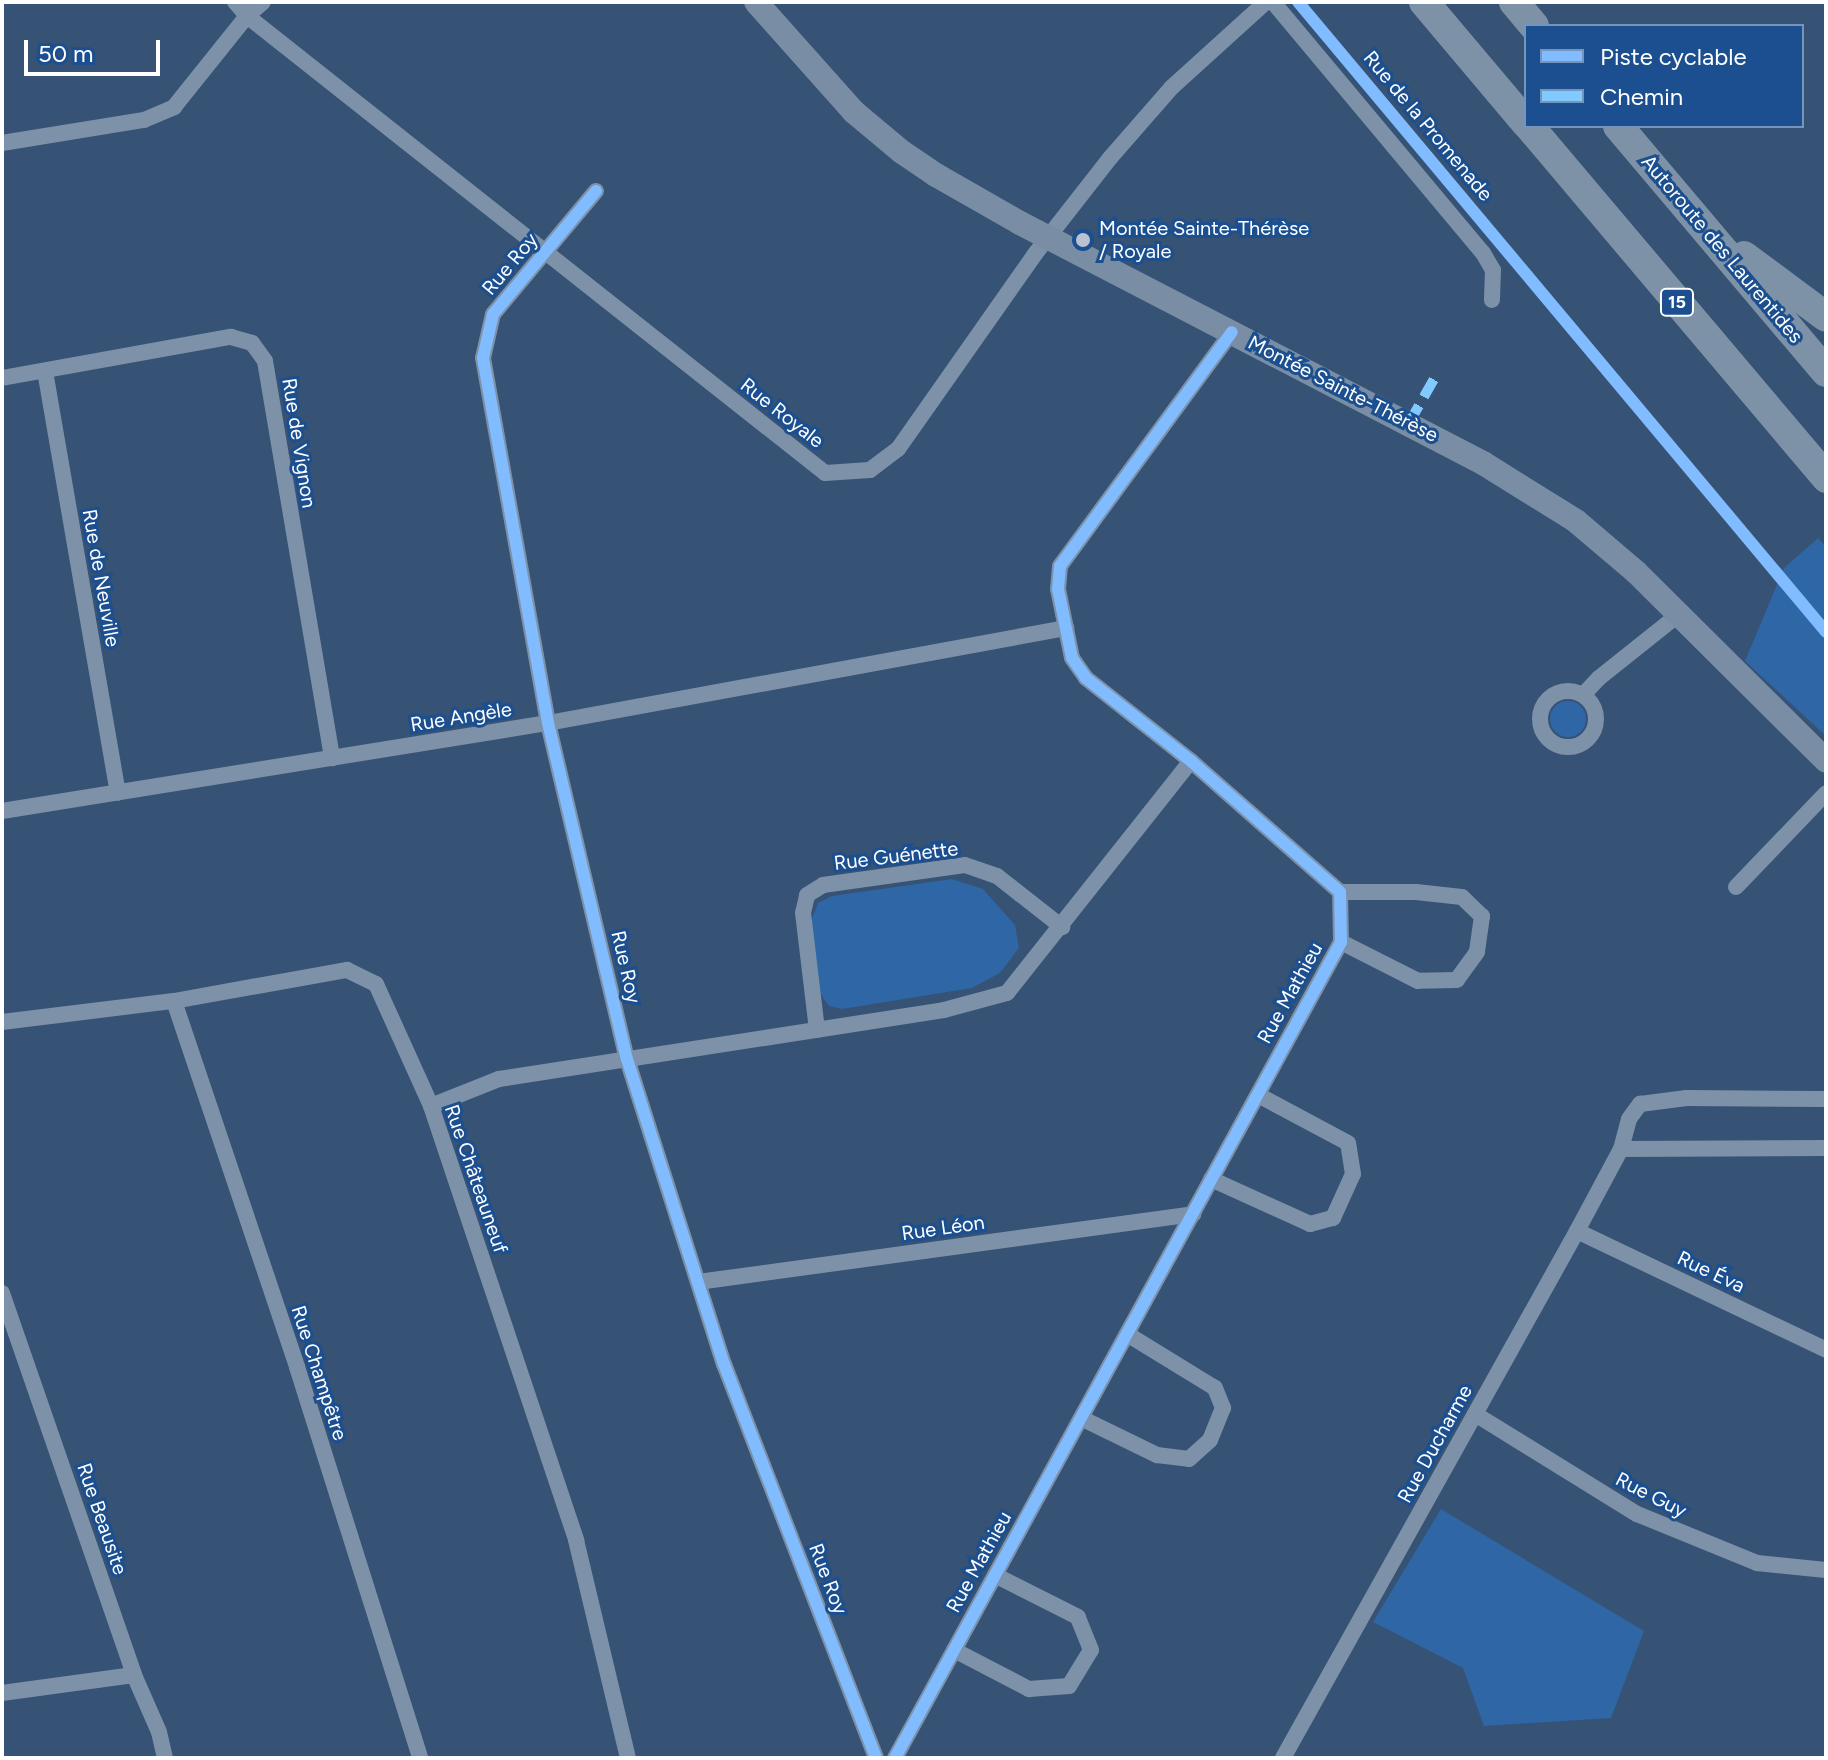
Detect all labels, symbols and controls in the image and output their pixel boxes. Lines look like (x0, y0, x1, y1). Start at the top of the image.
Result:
scale bar (28, 24, 164, 74)
legend (1524, 24, 1804, 128)
text: 50 m (38, 39, 94, 68)
text: Piste cyclable (1600, 42, 1747, 71)
street label: Rue de la Promenade (1358, 46, 1498, 206)
text: Chemin (1600, 82, 1683, 111)
street label: Autoroute des Laurentides (1636, 150, 1808, 348)
place label: Montée Sainte-Thérèse / Royale (1099, 216, 1309, 263)
street label: Rue Roy (477, 228, 543, 300)
marker: Montée Sainte-Thérèse / Royale (1074, 231, 1092, 249)
road number: 15 (1659, 288, 1695, 316)
street label: Montée Sainte-Thérèse (1244, 331, 1442, 447)
street label: Rue Royale (736, 373, 828, 453)
street label: Rue de Vignon (277, 376, 321, 510)
street label: Rue de Neuville (77, 507, 125, 649)
street label: Rue Angèle (409, 697, 513, 737)
street label: Rue Guénette (833, 836, 959, 876)
street label: Rue Roy (606, 928, 646, 1006)
street label: Rue Mathieu (1252, 938, 1328, 1048)
street label: Rue Châteauneuf (439, 1101, 513, 1257)
street label: Rue Léon (900, 1210, 986, 1246)
street label: Rue Éva (1673, 1246, 1749, 1298)
street label: Rue Champêtre (286, 1303, 352, 1443)
street label: Rue Ducharme (1393, 1381, 1477, 1507)
street label: Rue Beausite (72, 1460, 132, 1578)
street label: Rue Guy (1612, 1467, 1690, 1523)
street label: Rue Mathieu (941, 1507, 1017, 1617)
street label: Rue Roy (804, 1540, 852, 1618)

